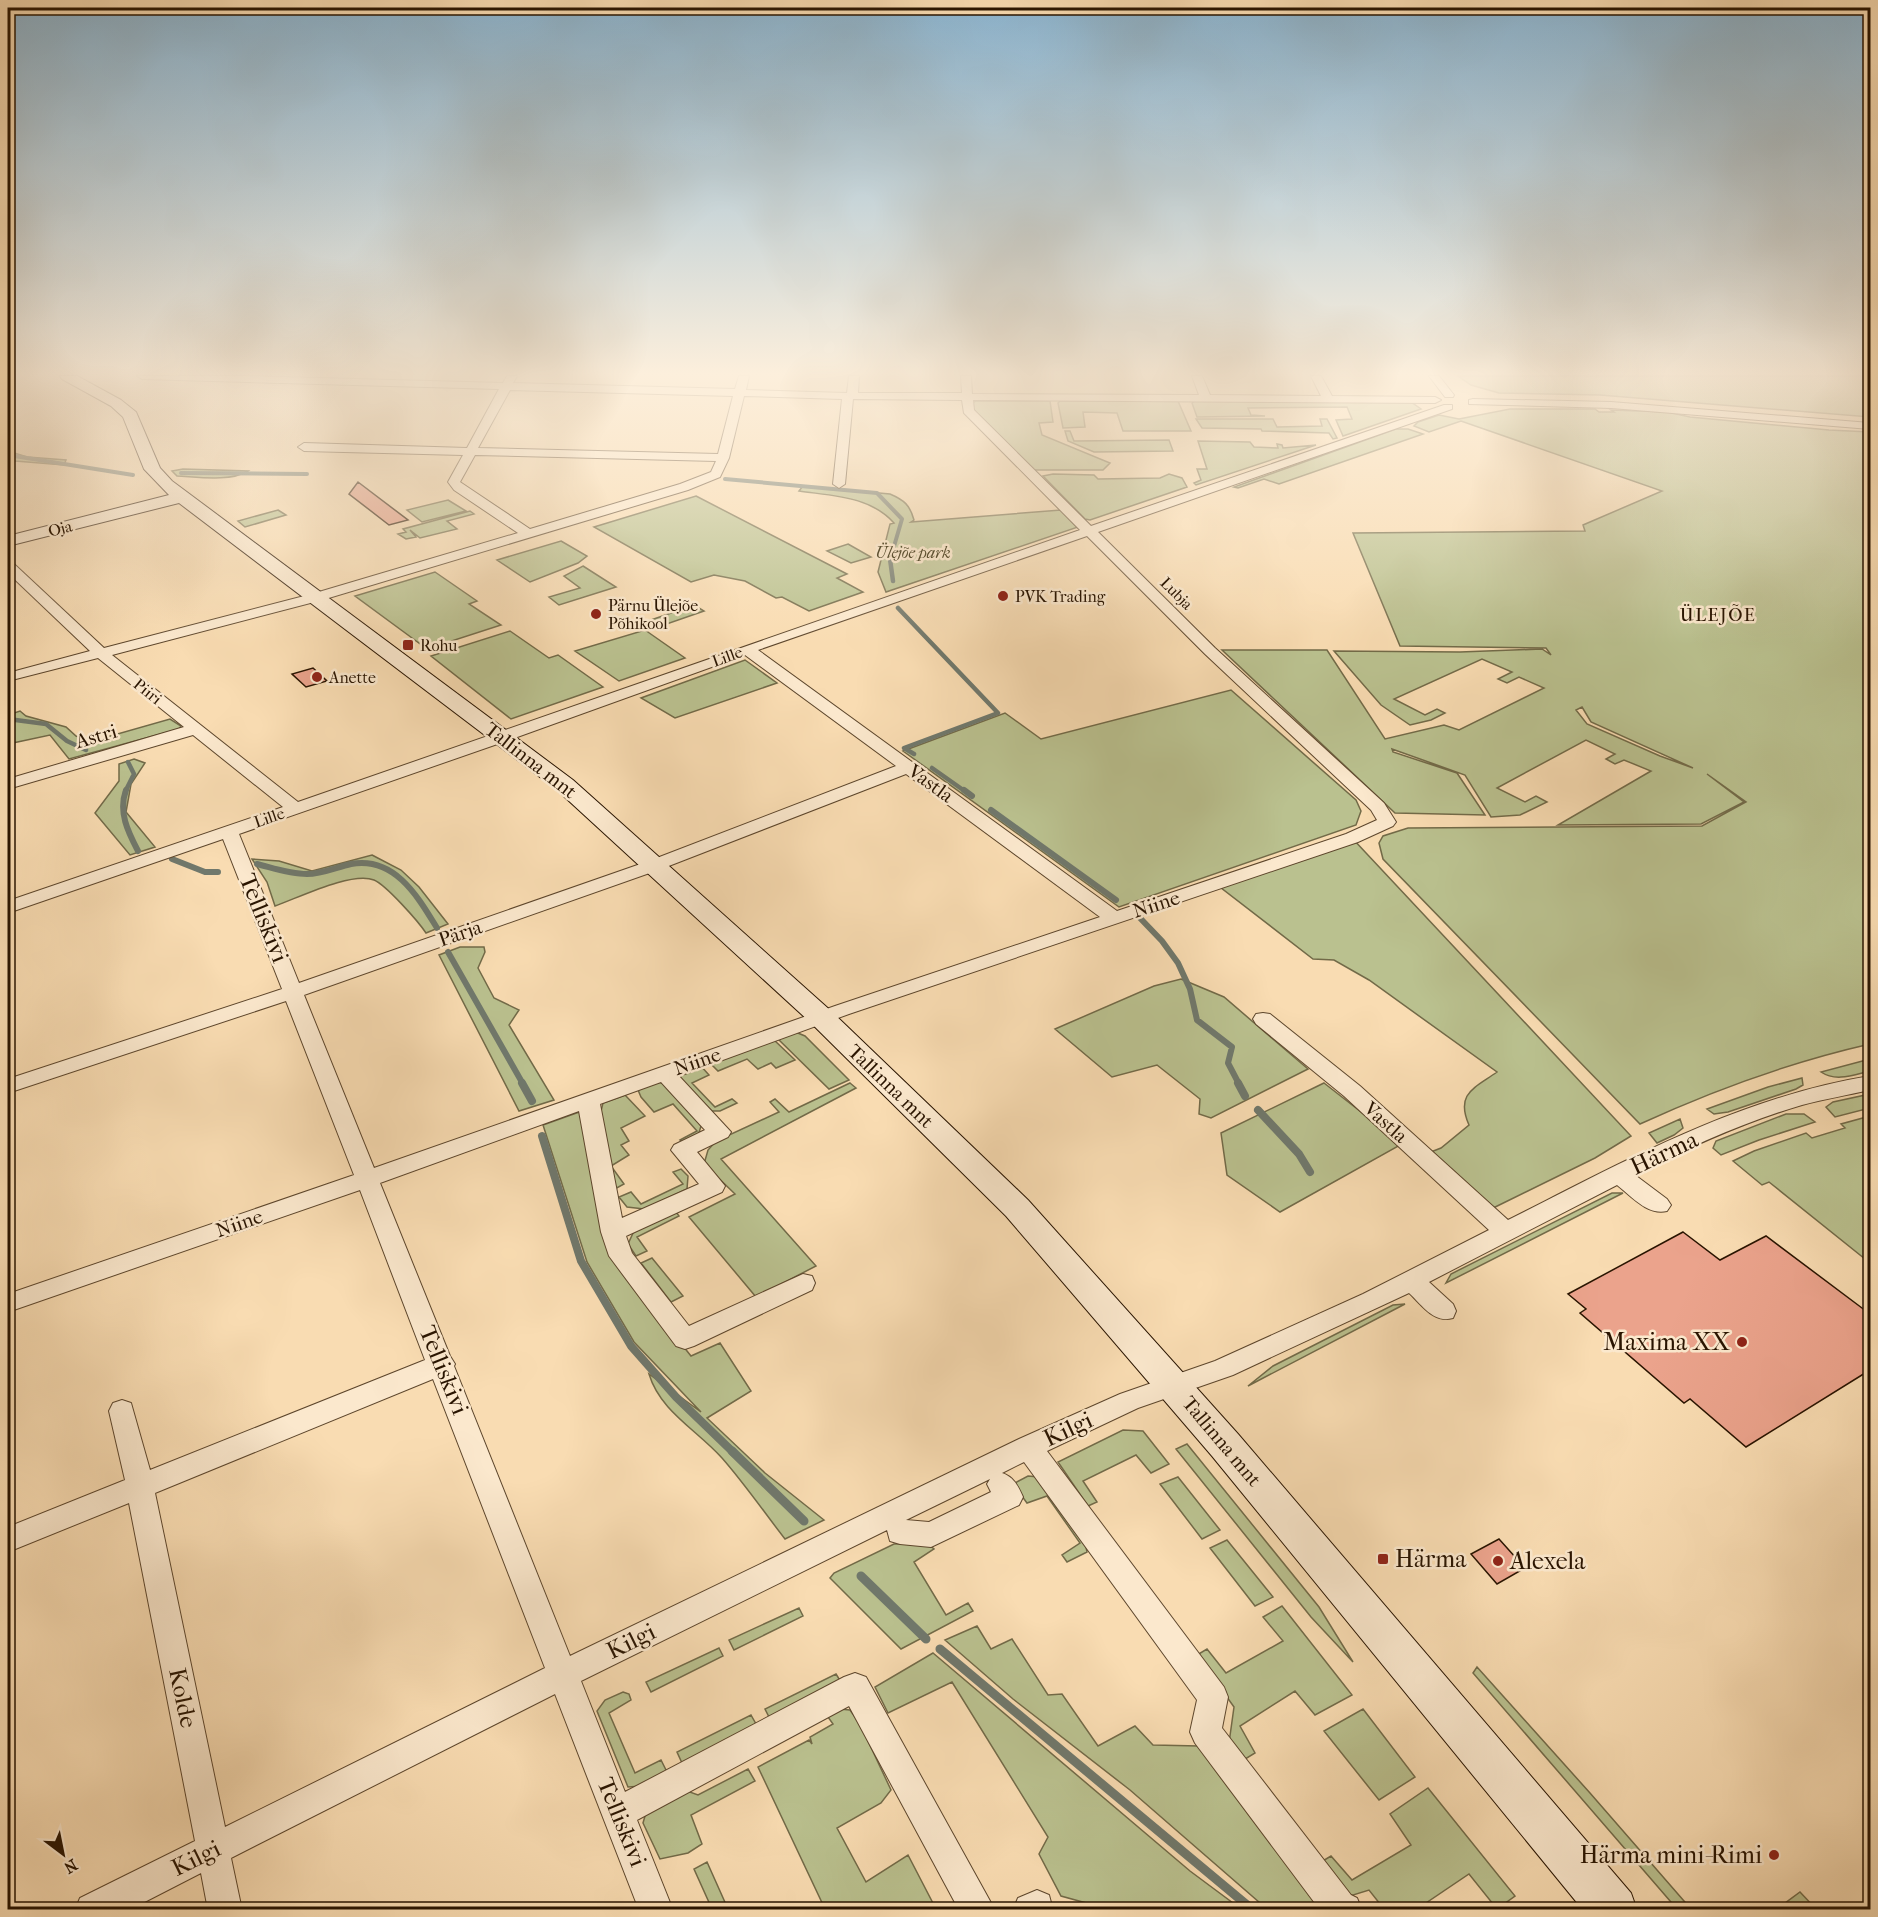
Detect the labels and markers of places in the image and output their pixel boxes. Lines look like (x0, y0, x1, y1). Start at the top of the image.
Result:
place label: PVK Trading (1015, 587, 1106, 606)
marker: PVK Trading (996, 589, 1010, 603)
place label: Pärnu Ülejõe Põhikool (608, 596, 698, 633)
marker: Pärnu Ülejõe Põhikool (589, 607, 603, 621)
place label: Rohu (420, 636, 457, 655)
marker: Rohu (401, 638, 415, 652)
place label: Anette (328, 668, 376, 687)
marker: Anette (310, 670, 324, 684)
place label: Maxima XX (1603, 1328, 1730, 1356)
marker: Maxima XX (1735, 1335, 1749, 1349)
place label: Härma (1395, 1545, 1467, 1573)
place label: Alexela (1509, 1547, 1586, 1575)
marker: Härma (1376, 1552, 1390, 1566)
marker: Alexela (1491, 1554, 1505, 1568)
place label: Härma mini-Rimi (1580, 1841, 1762, 1869)
marker: Härma mini-Rimi (1767, 1848, 1781, 1862)

